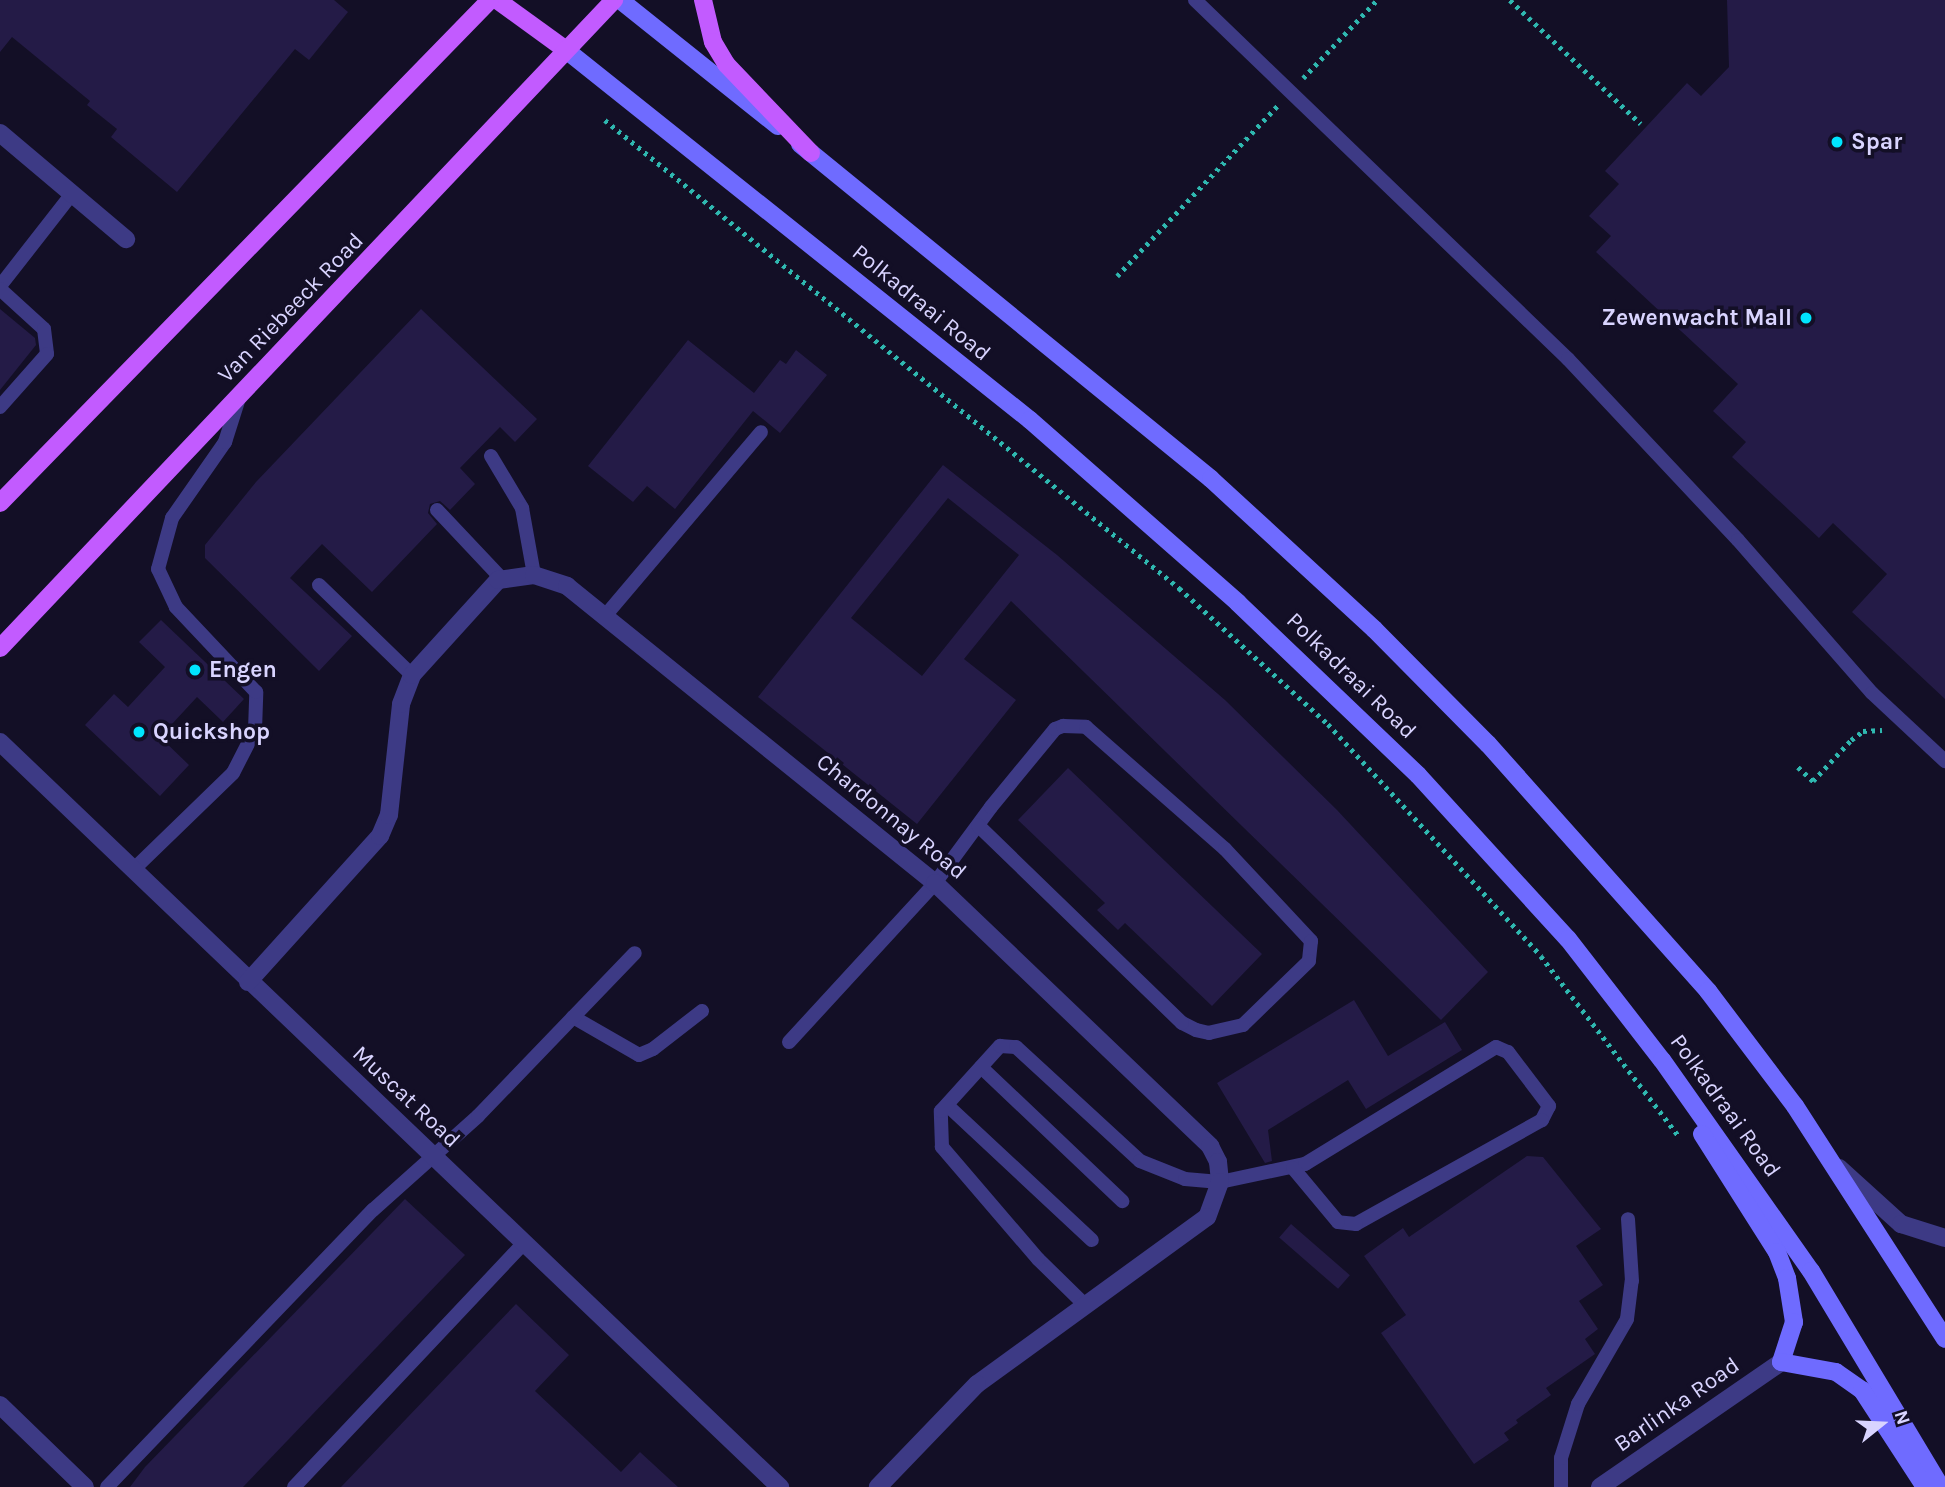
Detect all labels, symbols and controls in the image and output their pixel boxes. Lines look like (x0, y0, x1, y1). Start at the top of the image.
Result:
place label: Spar (1851, 128, 1902, 156)
marker: Spar (1829, 134, 1845, 150)
street label: Van Riebeeck Road (212, 227, 370, 389)
street label: Polkadraai Road (846, 239, 996, 367)
place label: Zewenwacht Mall (1602, 304, 1792, 332)
marker: Zewenwacht Mall (1798, 310, 1814, 326)
street label: Polkadraai Road (1280, 607, 1422, 745)
place label: Engen (209, 656, 277, 684)
marker: Engen (187, 662, 203, 678)
place label: Quickshop (153, 718, 270, 746)
marker: Quickshop (131, 724, 147, 740)
street label: Chardonnay Road (811, 748, 971, 886)
street label: Polkadraai Road (1664, 1029, 1786, 1183)
street label: Muscat Road (346, 1040, 466, 1154)
street label: Barlinka Road (1609, 1352, 1745, 1458)
north arrow (1847, 1389, 1917, 1459)
text: N (1889, 1408, 1915, 1427)

